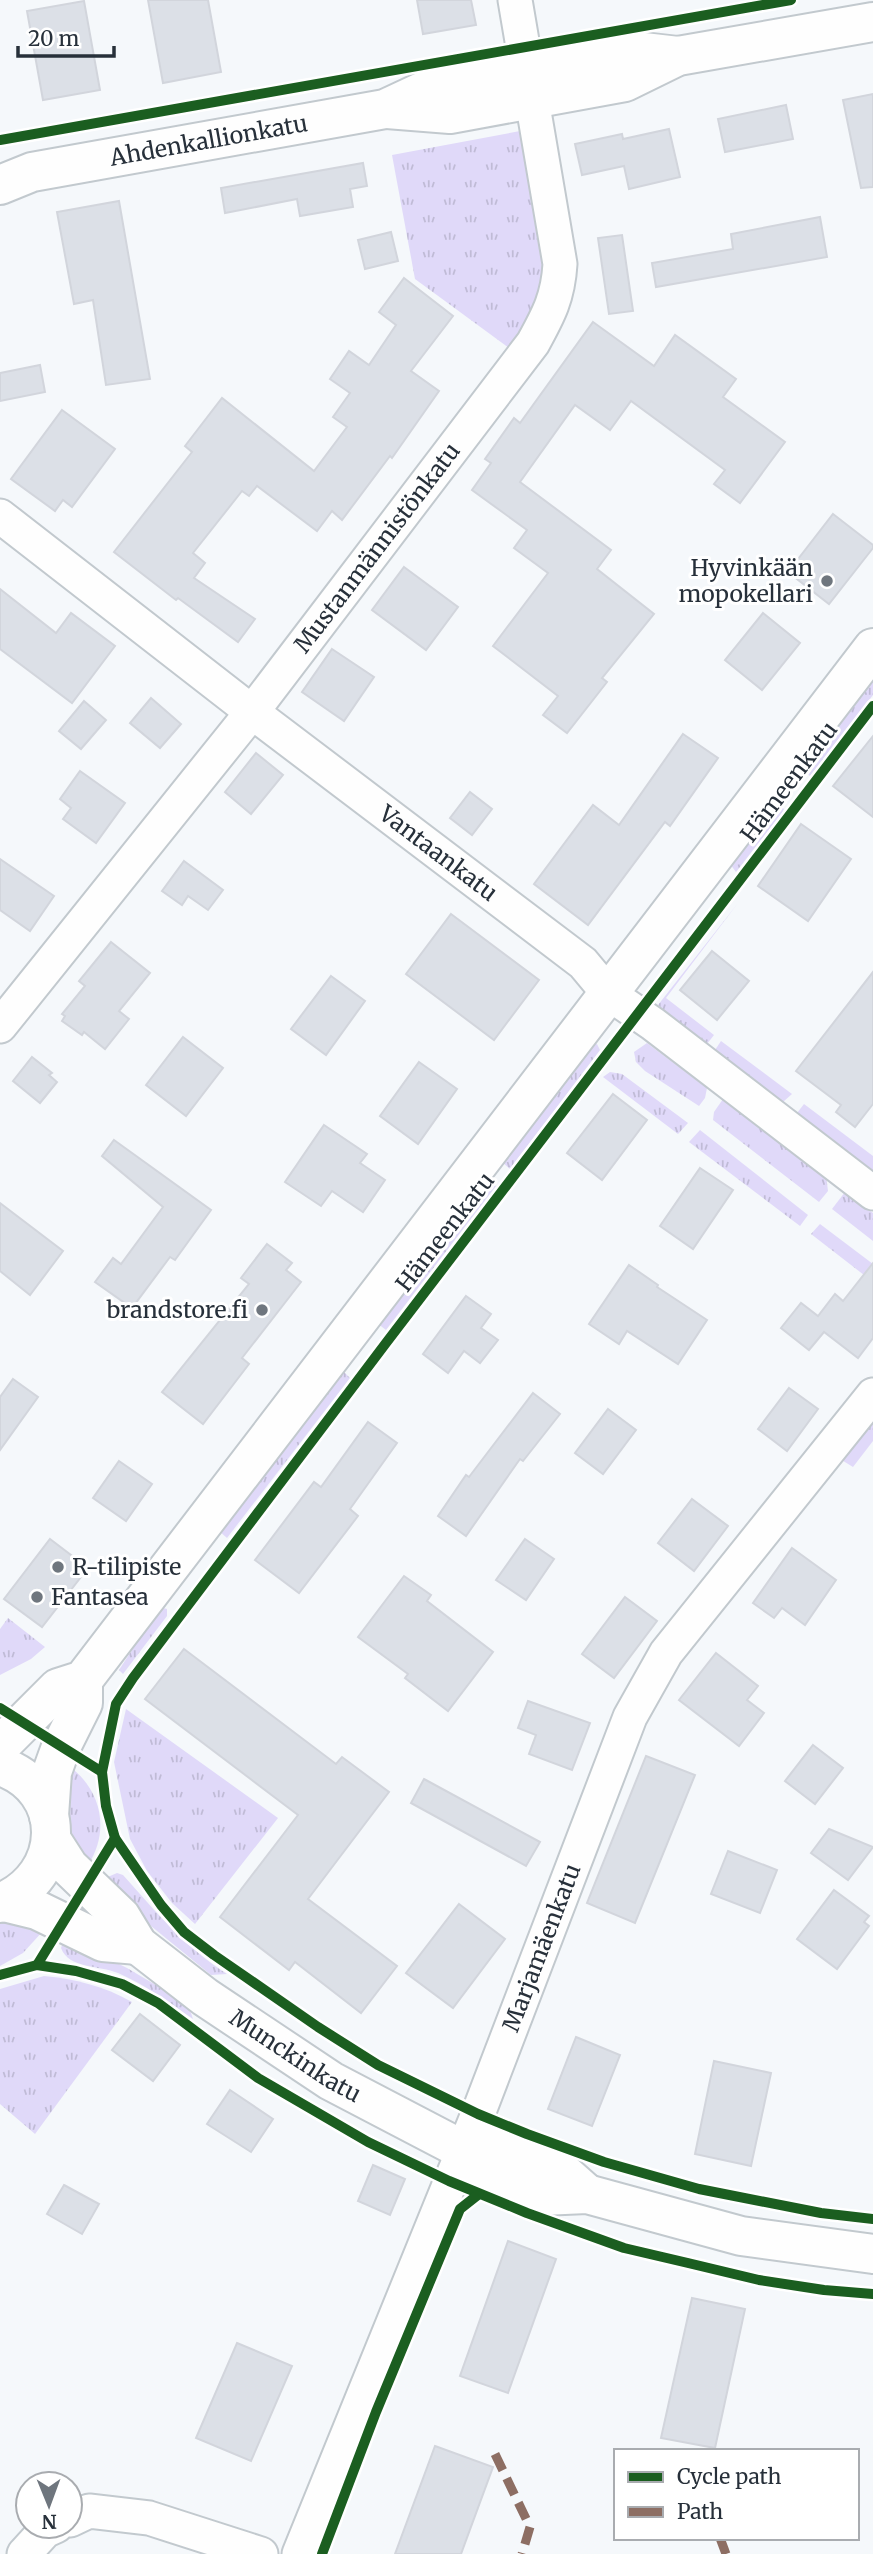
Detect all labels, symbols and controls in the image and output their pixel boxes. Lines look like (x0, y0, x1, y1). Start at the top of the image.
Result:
scale bar (18, 14, 114, 58)
text: 20 m (28, 25, 80, 52)
street label: Ahdenkallionkatu (106, 108, 310, 172)
street label: Mustanmännistönkatu (287, 437, 466, 658)
place label: Hyvinkään mopokellari (678, 553, 813, 608)
marker: Hyvinkään mopokellari (819, 573, 835, 589)
street label: Hämeenkatu (734, 716, 843, 848)
street label: Vantaankatu (373, 798, 503, 907)
street label: Hämeenkatu (389, 1166, 500, 1297)
place label: brandstore.fi (105, 1295, 248, 1324)
marker: brandstore.fi (254, 1302, 270, 1318)
place label: R-tilipiste (72, 1552, 181, 1581)
marker: R-tilipiste (50, 1559, 66, 1575)
place label: Fantasea (51, 1582, 148, 1611)
marker: Fantasea (29, 1589, 45, 1605)
street label: Marjamäenkatu (496, 1860, 586, 2036)
street label: Munckinkatu (224, 2003, 366, 2108)
legend (614, 2449, 859, 2540)
text: Cycle path (677, 2463, 781, 2490)
north arrow (14, 2470, 84, 2540)
text: Path (677, 2498, 723, 2525)
text: N (42, 2510, 57, 2534)

